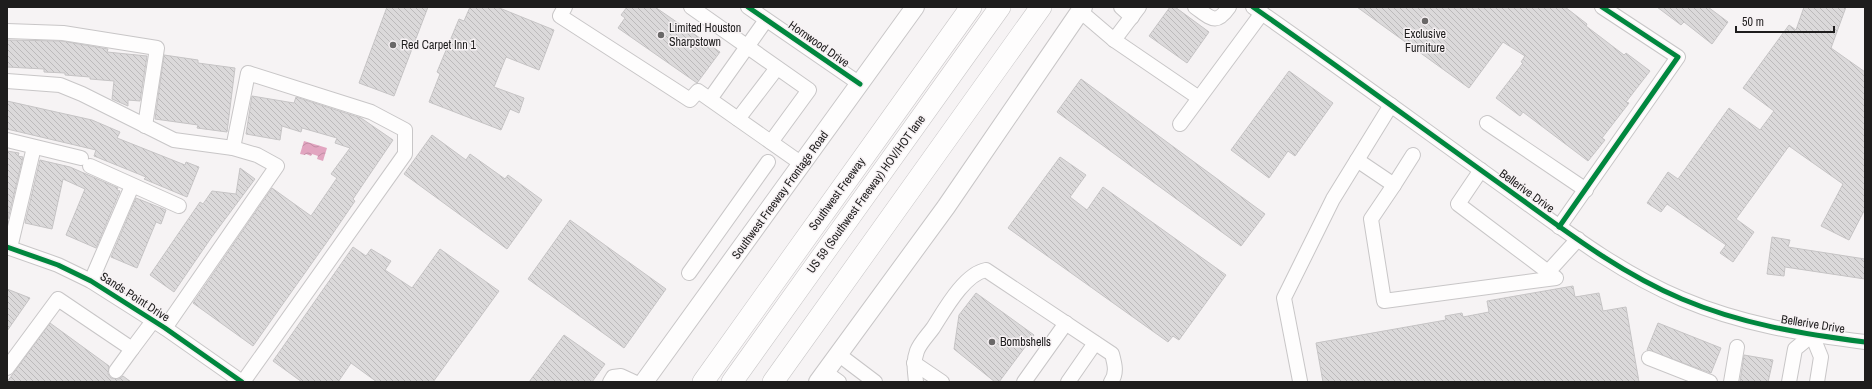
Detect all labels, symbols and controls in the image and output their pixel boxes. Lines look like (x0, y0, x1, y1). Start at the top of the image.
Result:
scale bar (1736, 8, 1834, 34)
text: 50 m (1742, 14, 1764, 30)
marker: Exclusive Furniture (1420, 16, 1430, 26)
street label: Hornwood Drive (785, 17, 853, 71)
place label: Limited Houston Sharpstown (669, 20, 741, 50)
place label: Exclusive Furniture (1404, 26, 1446, 56)
marker: Limited Houston Sharpstown (656, 30, 666, 40)
place label: Red Carpet Inn 1 (401, 37, 476, 53)
marker: Red Carpet Inn 1 (388, 40, 398, 50)
street label: US 59 (Southwest Freeway) HOV/HOT lane (803, 112, 929, 276)
street label: Southwest Freeway Frontage Road (728, 128, 832, 262)
street label: Southwest Freeway (805, 154, 869, 234)
street label: Bellerive Drive (1496, 166, 1558, 216)
street label: Sands Point Drive (97, 269, 173, 325)
street label: Bellerive Drive (1780, 311, 1846, 337)
place label: Bombshells (1000, 334, 1051, 350)
marker: Bombshells (987, 337, 997, 347)

